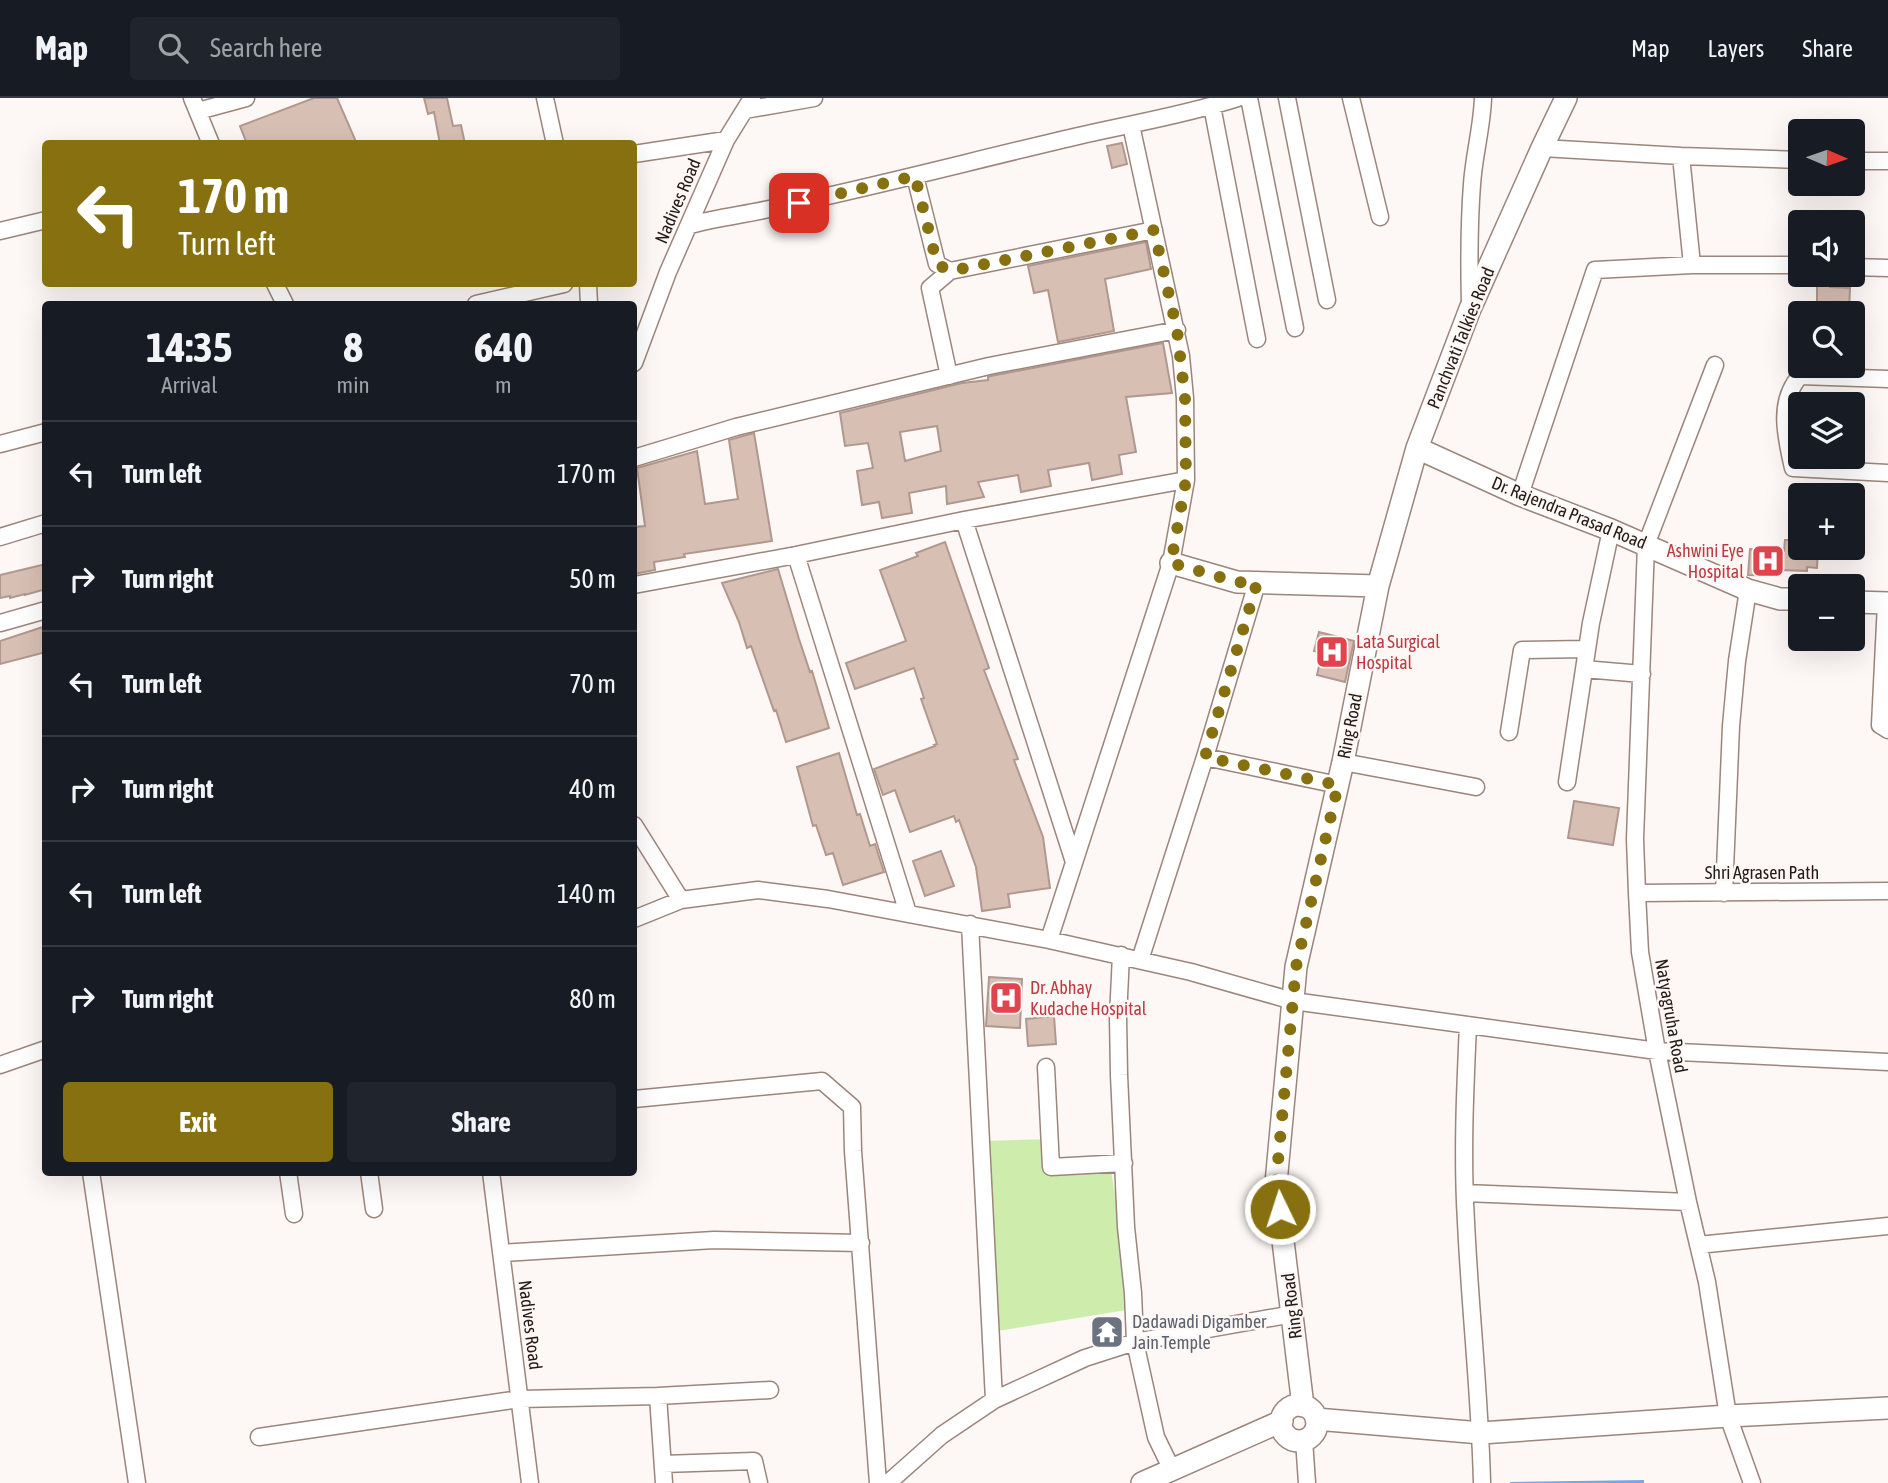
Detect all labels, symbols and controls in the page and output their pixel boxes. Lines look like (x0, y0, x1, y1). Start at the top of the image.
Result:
search box (130, 17, 620, 80)
text: Map (35, 29, 88, 67)
icon: search (154, 29, 192, 67)
text: Search here (210, 33, 322, 63)
text: Map (1631, 35, 1670, 62)
text: Layers (1708, 35, 1764, 62)
text: Share (1802, 35, 1853, 62)
north arrow (1788, 119, 1866, 196)
map controls (1788, 119, 1865, 651)
street label: Nadives Road (650, 155, 705, 246)
text: 170 m (178, 167, 289, 223)
icon: left (63, 168, 154, 259)
pin (769, 173, 829, 233)
icon: arrive (780, 184, 818, 222)
button: sound (1788, 210, 1865, 287)
text: Turn left (178, 225, 276, 262)
street label: Panchvati Talkies Road (1423, 264, 1499, 412)
button: search (1788, 301, 1865, 378)
text: 14:35 (146, 323, 233, 371)
text: 8 (343, 323, 363, 371)
text: 640 (474, 323, 533, 371)
text: Arrival (161, 372, 217, 398)
text: min (337, 372, 370, 398)
text: m (495, 372, 512, 398)
button: layers (1788, 392, 1865, 469)
icon: left (63, 455, 101, 493)
text: Turn left (122, 459, 202, 489)
text: 170 m (557, 459, 616, 489)
street label: Dr. Rajendra Prasad Road (1489, 472, 1650, 553)
button: + (1788, 483, 1865, 560)
place label: Ashwini Eye Hospital (1667, 540, 1744, 582)
hospital icon: Ashwini Eye Hospital (1749, 542, 1787, 580)
icon: right (63, 560, 101, 598)
text: Turn right (122, 564, 213, 594)
text: 50 m (569, 564, 616, 594)
button: − (1788, 574, 1865, 651)
place label: Lata Surgical Hospital (1356, 631, 1440, 673)
hospital icon: Lata Surgical Hospital (1313, 633, 1351, 671)
icon: left (63, 665, 101, 703)
text: Turn left (122, 669, 202, 699)
text: 70 m (569, 669, 616, 699)
street label: Ring Road (1333, 691, 1366, 761)
icon: right (63, 770, 101, 808)
text: Turn right (122, 774, 213, 804)
text: 40 m (569, 774, 616, 804)
street label: Shri Agrasen Path (1705, 862, 1819, 883)
icon: left (63, 875, 101, 913)
text: Turn left (122, 879, 202, 909)
text: 140 m (557, 879, 616, 909)
street label: Natyagruha Road (1651, 957, 1692, 1075)
place label: Dr. Abhay Kudache Hospital (1030, 977, 1147, 1019)
hospital icon: Dr. Abhay Kudache Hospital (987, 979, 1025, 1017)
icon: right (63, 980, 101, 1018)
text: Turn right (122, 984, 213, 1014)
text: 80 m (569, 984, 616, 1014)
button: Exit (63, 1082, 333, 1162)
button: Share (347, 1082, 616, 1162)
position arrow (1243, 1172, 1317, 1246)
street label: Ring Road (1277, 1272, 1306, 1340)
street label: Nadives Road (515, 1279, 546, 1371)
place label: Dadawadi Digamber Jain Temple (1132, 1311, 1267, 1353)
temple icon: Dadawadi Digamber Jain Temple (1088, 1313, 1126, 1351)

